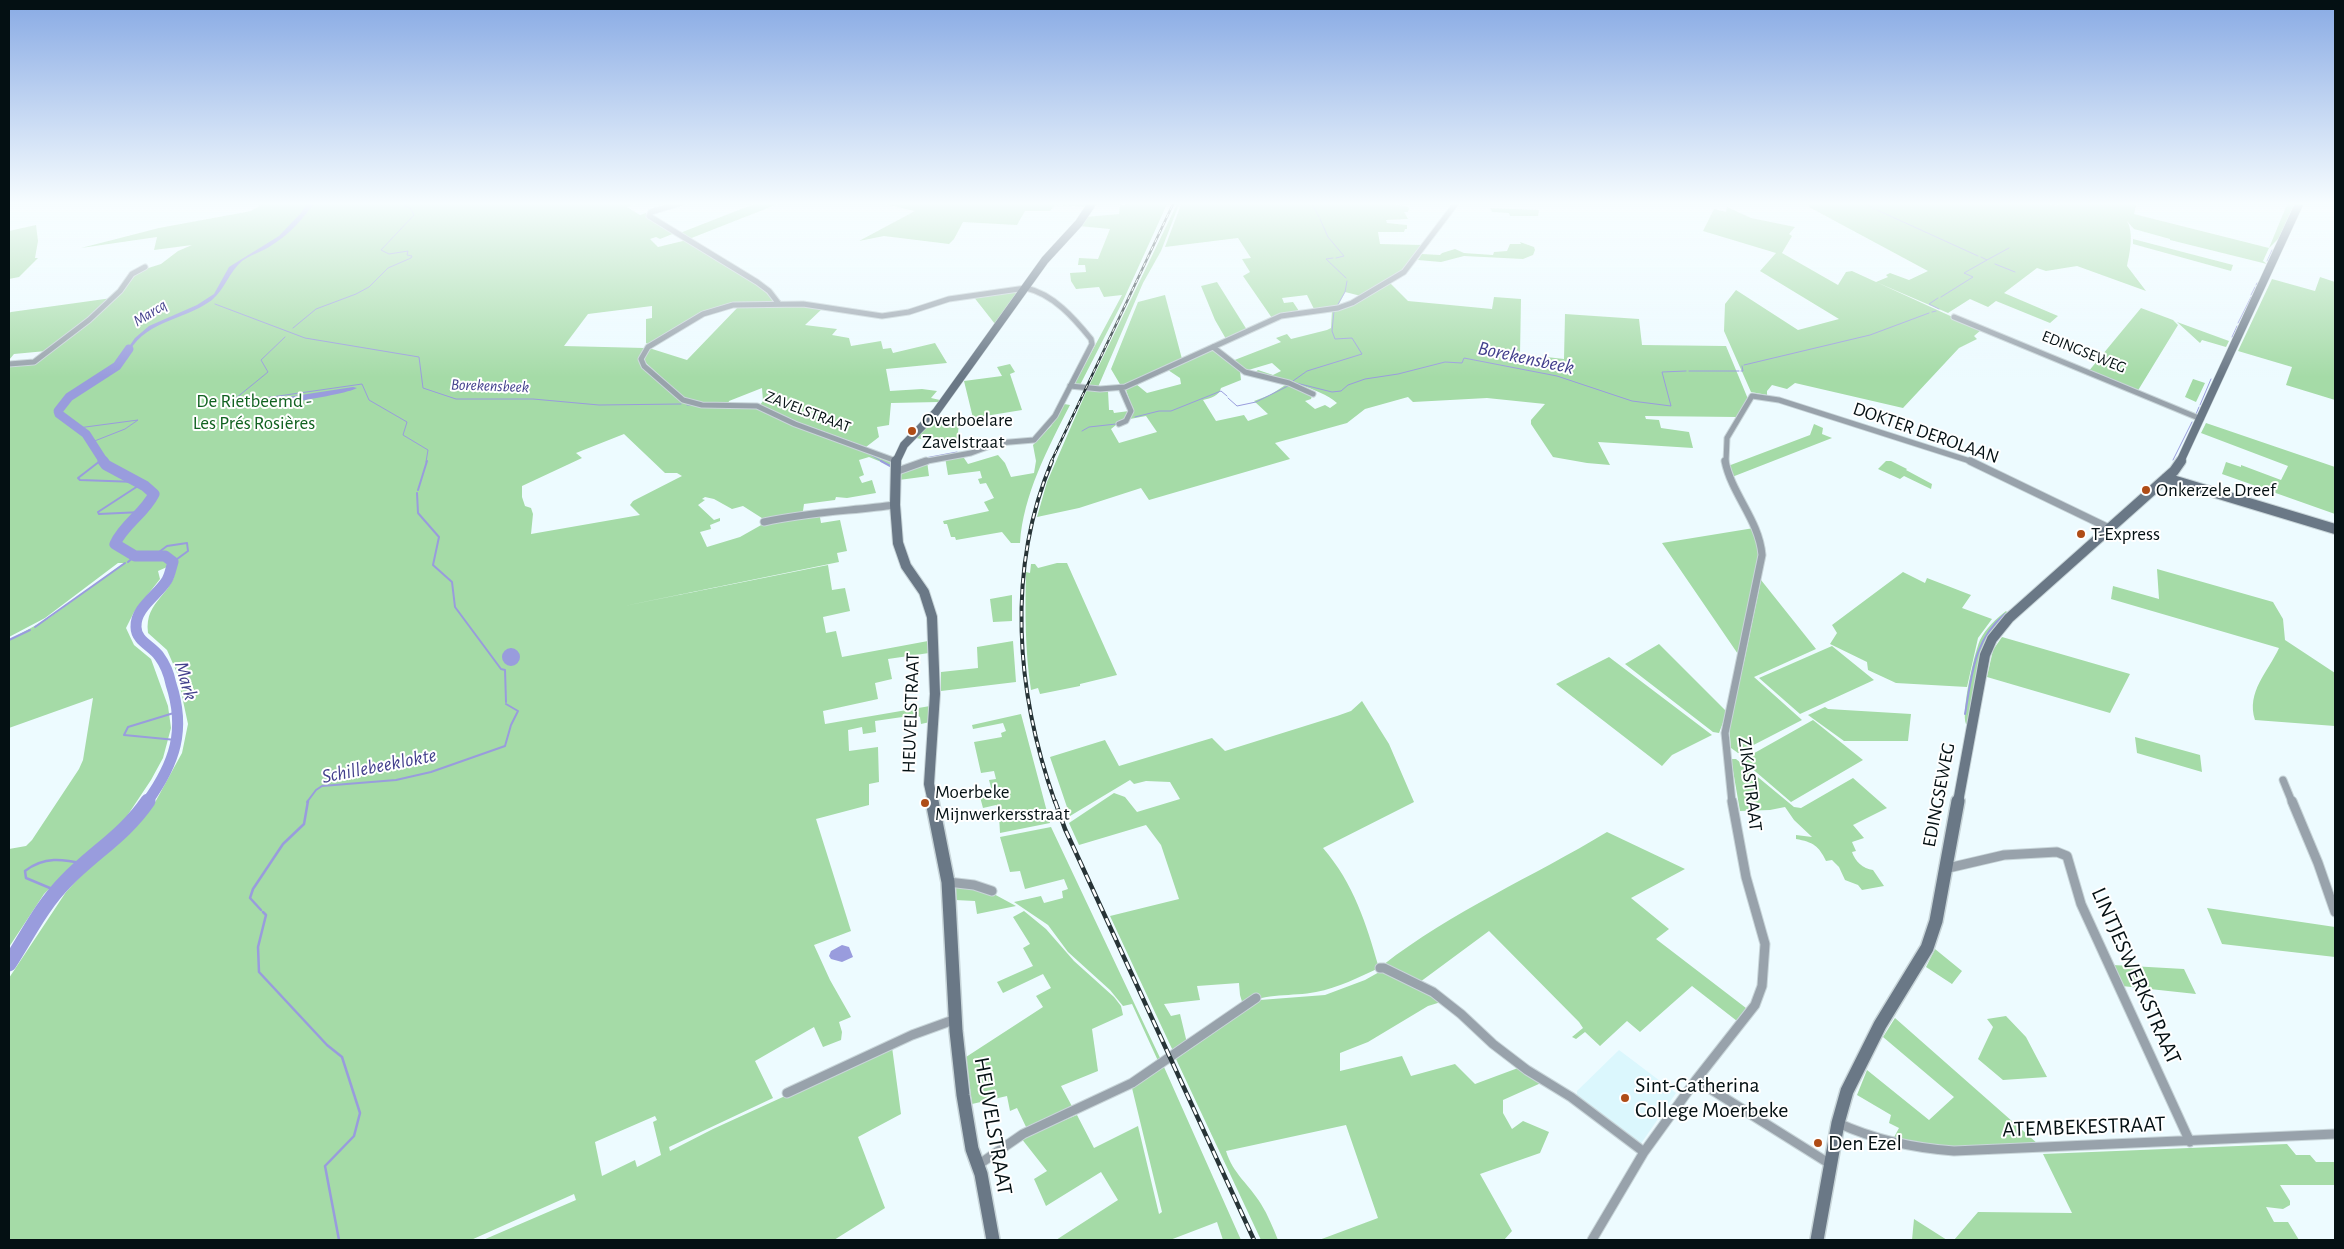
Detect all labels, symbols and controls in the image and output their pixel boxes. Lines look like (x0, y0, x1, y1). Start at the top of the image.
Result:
water label: Marcq (130, 295, 170, 331)
street label: EDINGSEWEG (2039, 326, 2129, 378)
water label: Borekensbeek (1476, 336, 1576, 380)
water label: Borekensbeek (451, 375, 529, 397)
street label: ZAVELSTRAAT (762, 387, 854, 437)
park label: De Rietbeemd - Les Prés Rosières (193, 390, 315, 434)
street label: DOKTER DEROLAAN (1850, 397, 2002, 469)
place label: Overboelare Zavelstraat (922, 409, 1013, 453)
marker: Overboelare Zavelstraat (906, 425, 918, 437)
place label: Onkerzele Dreef (2156, 479, 2276, 501)
marker: Onkerzele Dreef (2140, 484, 2152, 496)
place label: T-Express (2091, 523, 2160, 545)
marker: T-Express (2075, 528, 2087, 540)
street label: HEUVELSTRAAT (898, 652, 924, 774)
water label: Mark (169, 659, 203, 703)
street label: ZIKASTRAAT (1733, 735, 1767, 833)
street label: EDINGSEWEG (1918, 741, 1960, 849)
water label: Schillebeeklokte (320, 743, 438, 789)
place label: Moerbeke Mijnwerkersstraat (935, 781, 1069, 825)
marker: Moerbeke Mijnwerkersstraat (919, 797, 931, 809)
street label: LINTJESWERKSTRAAT (2085, 883, 2187, 1069)
street label: HEUVELSTRAAT (968, 1055, 1018, 1197)
place label: Sint-Catherina College Moerbeke (1635, 1072, 1788, 1124)
marker: Sint-Catherina College Moerbeke (1619, 1092, 1631, 1104)
street label: ATEMBEKESTRAAT (2002, 1111, 2166, 1143)
place label: Den Ezel (1828, 1130, 1902, 1156)
marker: Den Ezel (1812, 1137, 1824, 1149)

